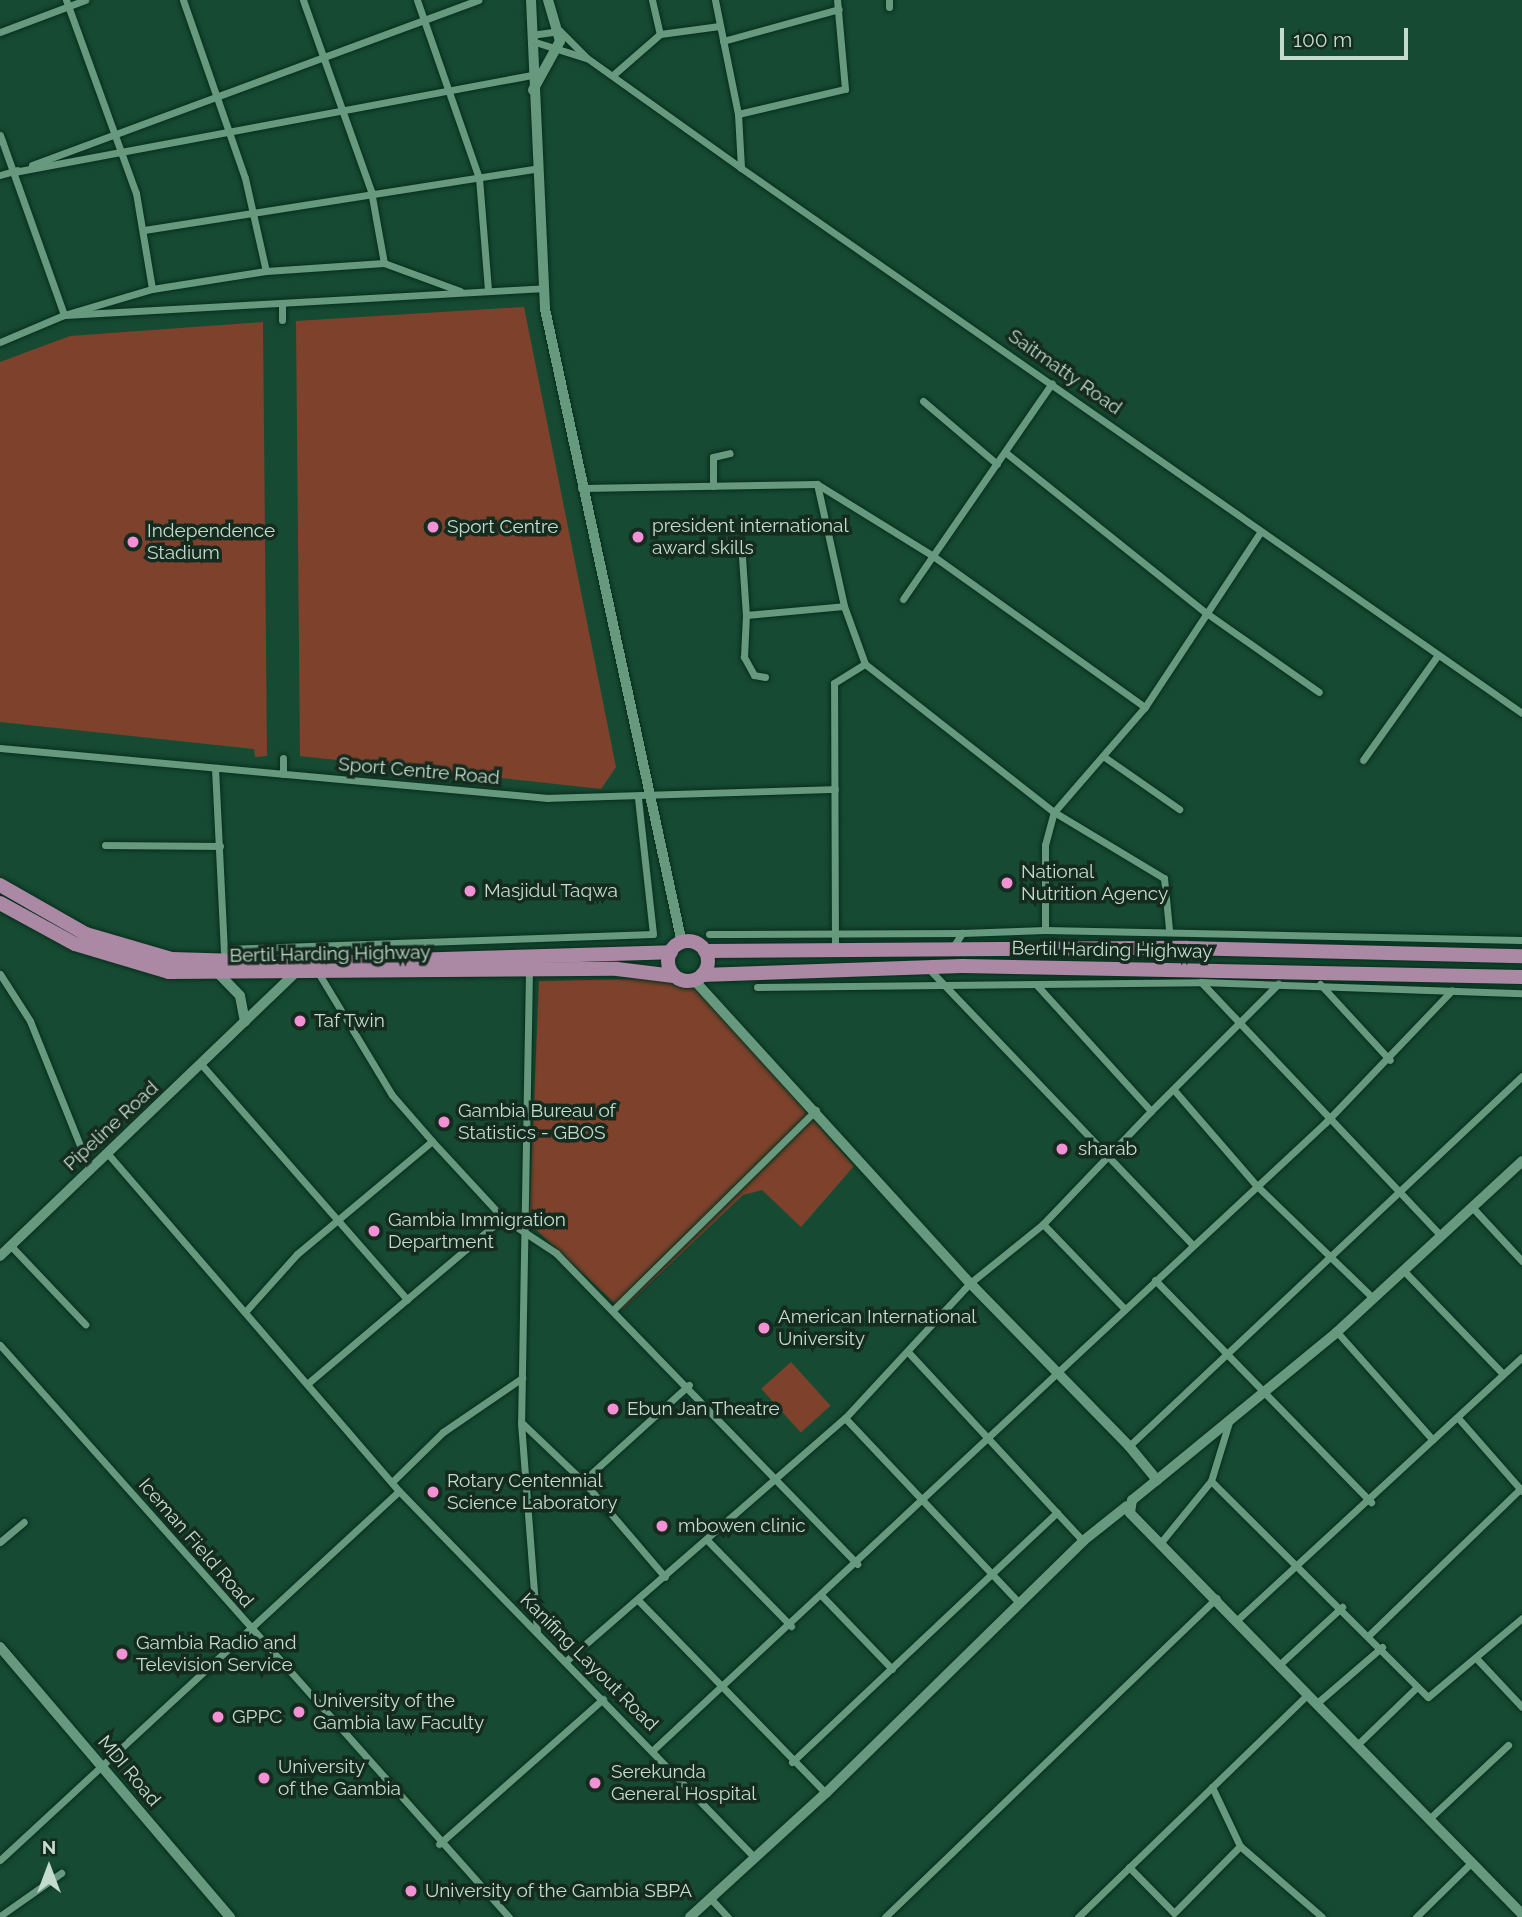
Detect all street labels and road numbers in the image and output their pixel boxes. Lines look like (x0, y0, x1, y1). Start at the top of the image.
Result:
street label: Saitmatty Road (1004, 324, 1126, 420)
street label: Sport Centre Road (337, 753, 501, 789)
street label: Bertil Harding Highway (1011, 937, 1213, 963)
street label: Bertil Harding Highway (229, 941, 431, 967)
street label: Pipeline Road (59, 1076, 163, 1176)
street label: Iceman Field Road (134, 1474, 258, 1612)
street label: Kanifing Layout Road (515, 1588, 663, 1736)
street label: MDI Road (93, 1731, 165, 1811)

